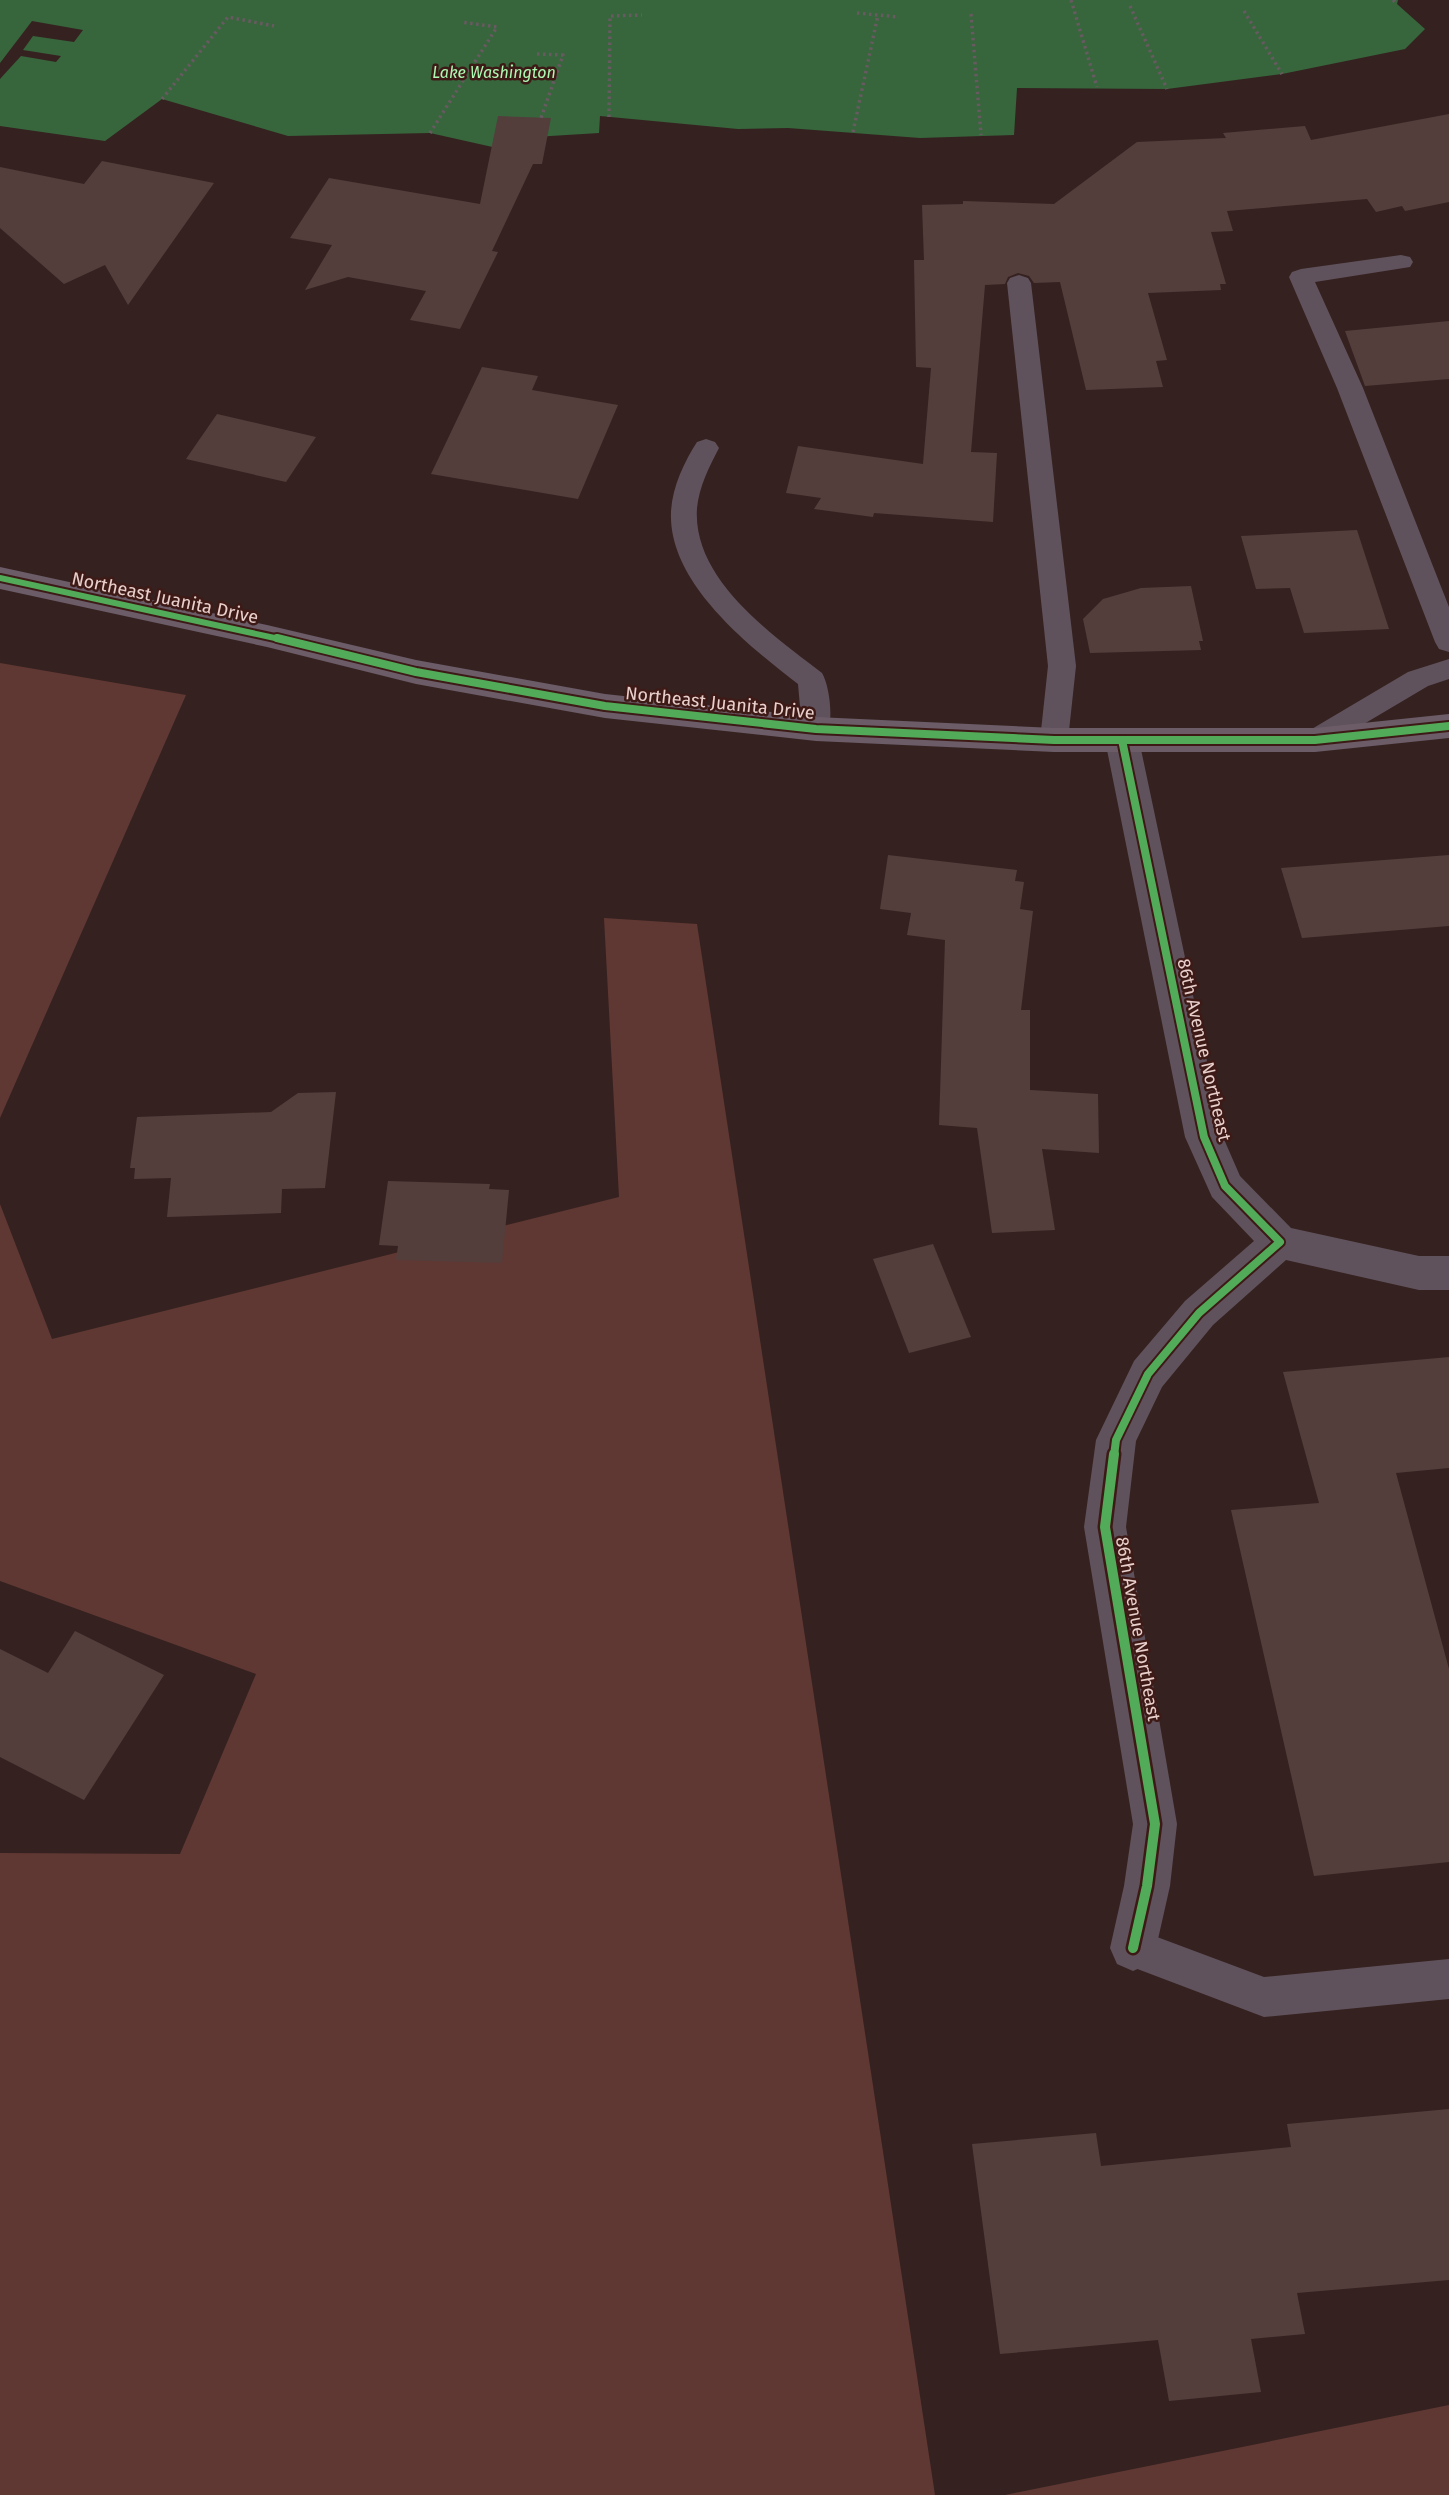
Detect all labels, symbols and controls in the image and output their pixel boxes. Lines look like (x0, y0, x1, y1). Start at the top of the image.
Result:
water label: Lake Washington (432, 63, 556, 82)
street label: Northeast Juanita Drive (70, 567, 260, 629)
street label: Northeast Juanita Drive (624, 682, 816, 724)
street label: 86th Avenue Northeast (1172, 957, 1236, 1144)
street label: 86th Avenue Northeast (1111, 1535, 1165, 1723)

